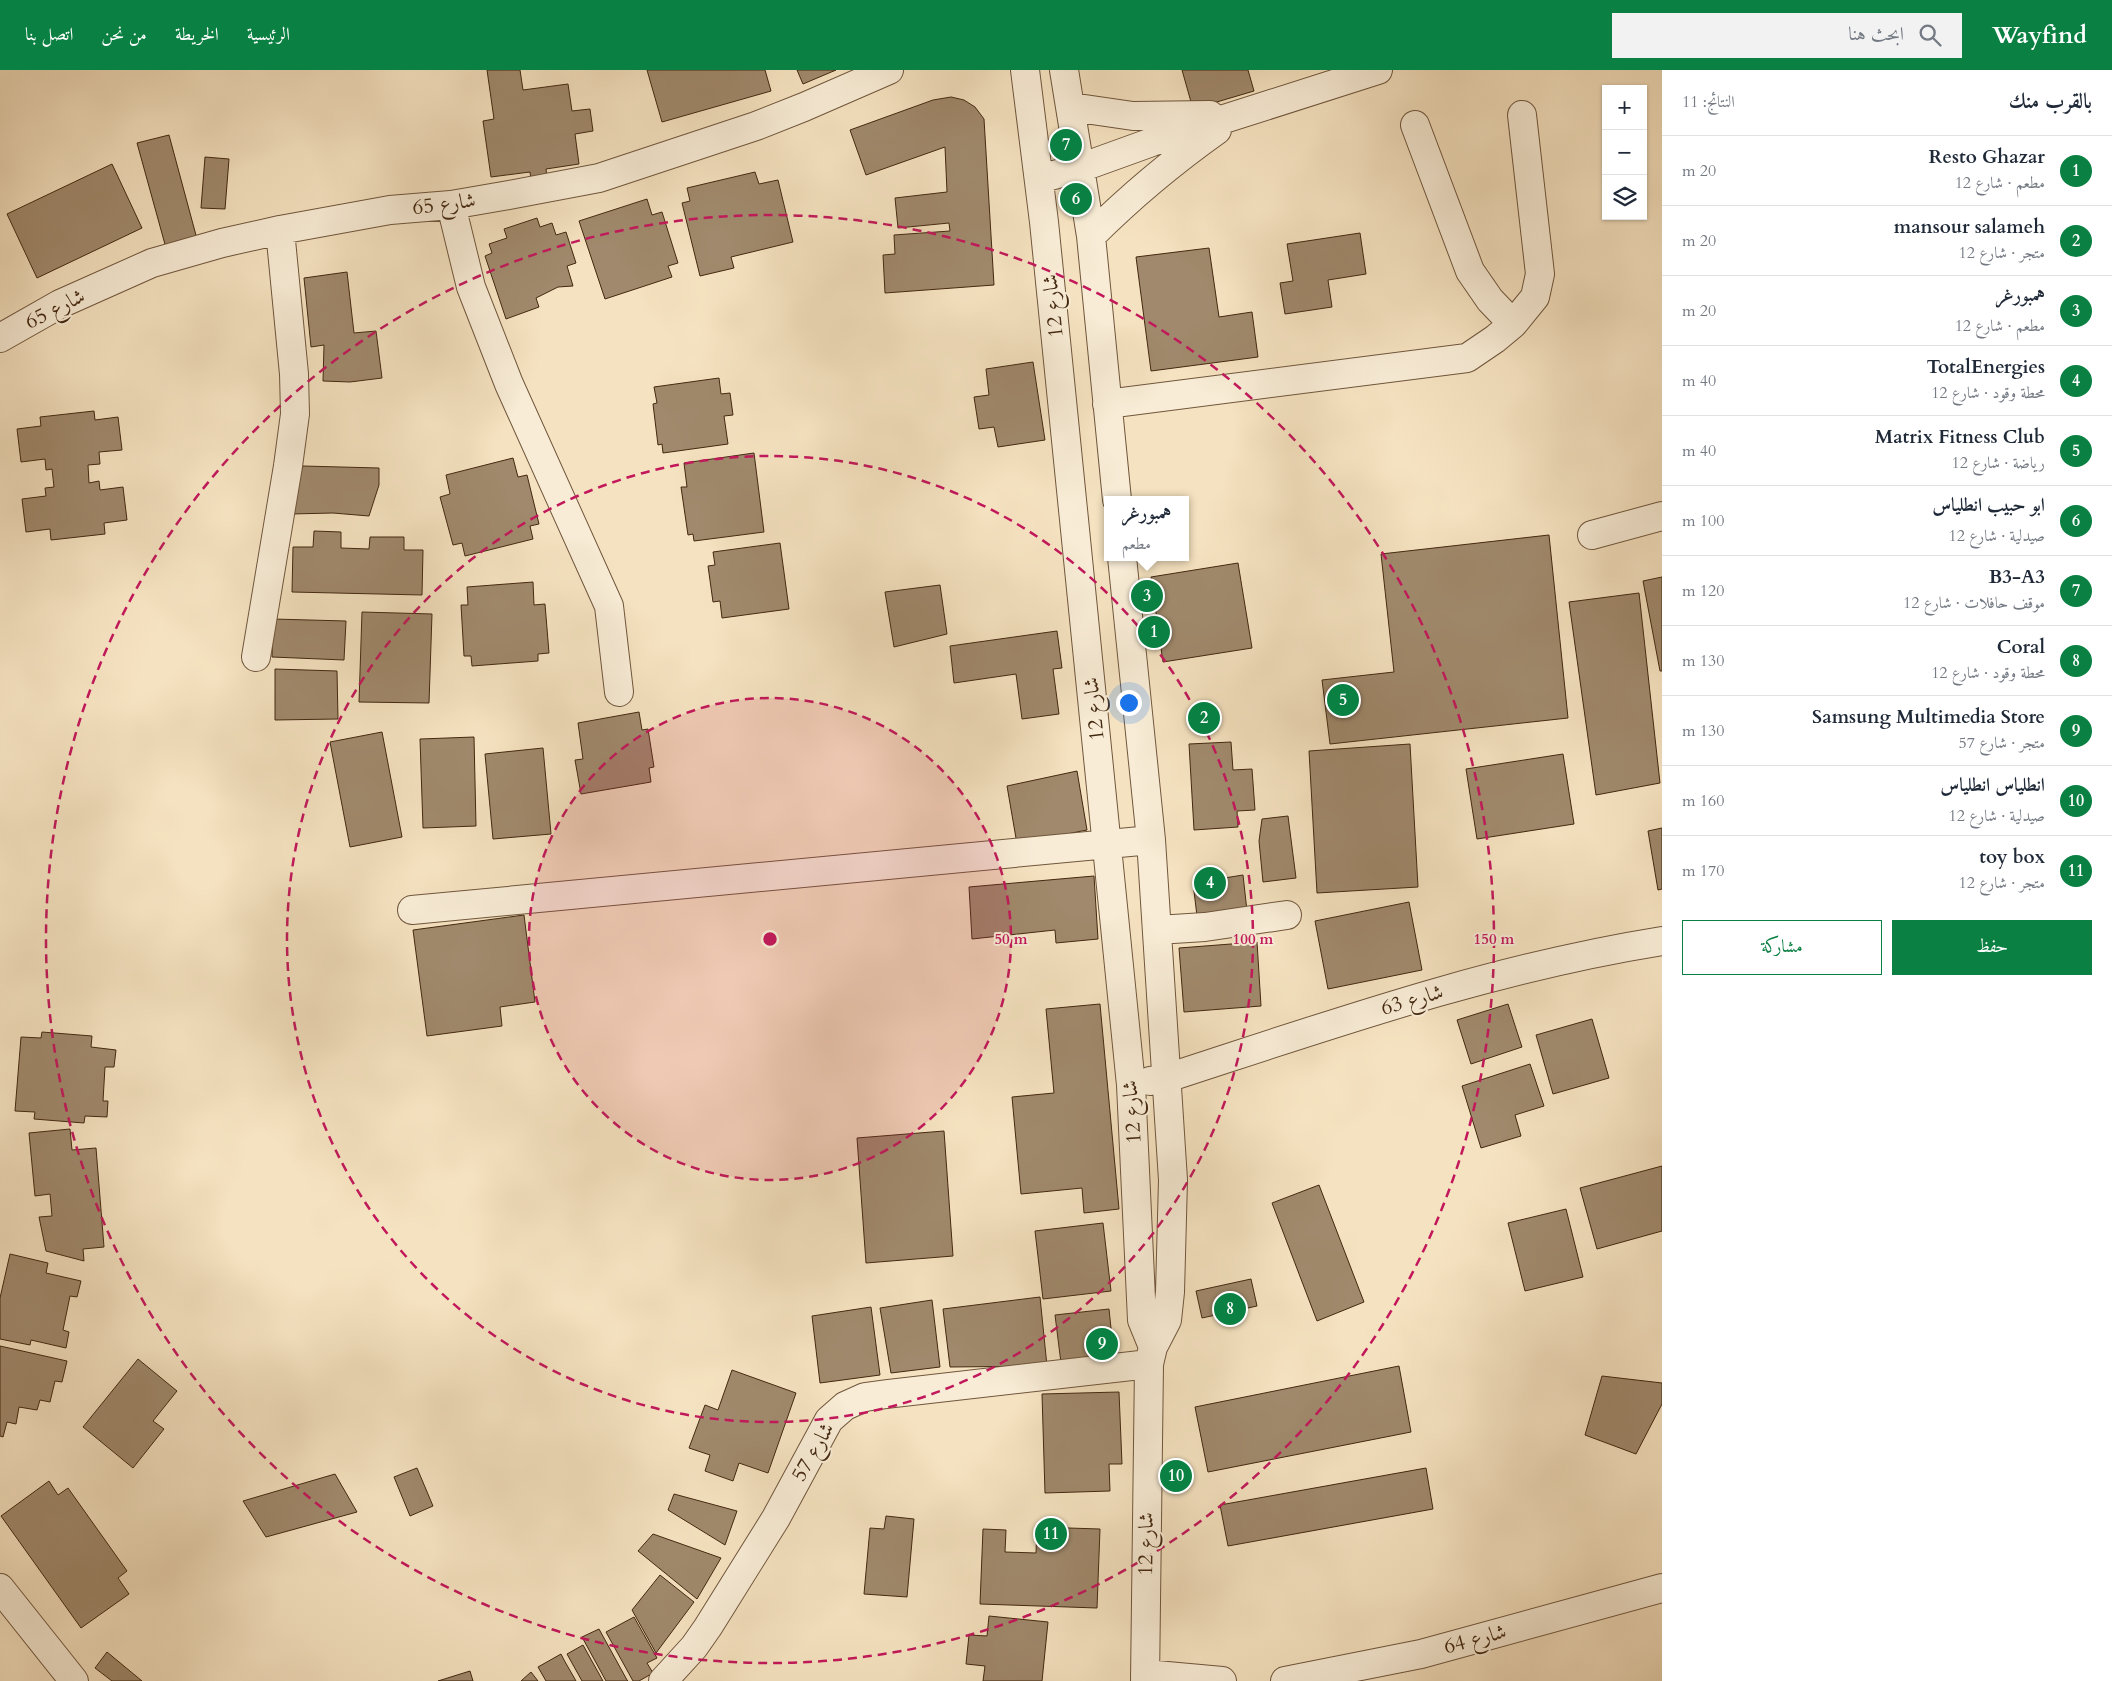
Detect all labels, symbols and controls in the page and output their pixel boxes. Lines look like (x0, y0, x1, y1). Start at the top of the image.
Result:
search box (1612, 13, 1962, 58)
text: Wayfind (1992, 19, 2087, 52)
text: ابحث هنا (1848, 21, 1904, 47)
icon: search (1916, 21, 1944, 49)
text: اتصل بنا (25, 22, 73, 47)
text: من نحن (101, 22, 147, 47)
text: الخريطة (175, 22, 219, 47)
text: الرئيسية (247, 22, 290, 47)
map controls (1602, 85, 1647, 220)
button: + (1602, 85, 1647, 130)
text: بالقرب منك (2009, 87, 2092, 116)
text: النتائج: 11 (1682, 91, 1735, 113)
pin: 7 (1050, 126, 1082, 164)
button: − (1602, 130, 1647, 175)
text: Resto Ghazar (1929, 144, 2045, 170)
text: 20 m (1682, 160, 1716, 182)
text: 1 (2072, 160, 2080, 182)
text: مطعم · شارع 12 (1955, 172, 2045, 194)
button: layers (1602, 175, 1647, 220)
pin: 6 (1060, 180, 1092, 218)
street label: شارع 65 (411, 186, 478, 225)
text: mansour salameh (1894, 214, 2045, 240)
text: 20 m (1682, 230, 1716, 252)
text: 2 (2072, 230, 2080, 252)
text: متجر · شارع 12 (1959, 242, 2045, 264)
street label: شارع 12 (1035, 273, 1074, 339)
street label: شارع 65 (20, 282, 91, 339)
text: همبورغر (1996, 282, 2045, 308)
text: 20 m (1682, 300, 1716, 322)
text: 3 (2072, 300, 2080, 322)
text: مطعم · شارع 12 (1955, 315, 2045, 337)
text: TotalEnergies (1926, 354, 2045, 380)
text: 40 m (1682, 370, 1716, 392)
text: 4 (2072, 370, 2080, 392)
text: محطة وقود · شارع 12 (1931, 382, 2045, 404)
text: Matrix Fitness Club (1875, 424, 2045, 450)
text: 40 m (1682, 440, 1716, 462)
text: 5 (2072, 440, 2080, 462)
text: رياضة · شارع 12 (1952, 452, 2045, 474)
text: ابو حبيب انطلياس (1932, 492, 2045, 518)
popup (1104, 496, 1189, 561)
text: همبورغر (1122, 500, 1171, 526)
text: 100 m (1682, 510, 1724, 532)
text: 6 (2072, 510, 2080, 532)
text: صيدلية · شارع 12 (1949, 525, 2045, 547)
text: مطعم (1122, 533, 1151, 555)
text: B3-A3 (1988, 564, 2045, 590)
pin: 3 (1131, 577, 1163, 615)
text: 120 m (1682, 580, 1724, 602)
text: 7 (2072, 580, 2080, 602)
text: موقف حافلات · شارع 12 (1903, 592, 2045, 614)
pin: 1 (1138, 613, 1170, 651)
text: Coral (1997, 634, 2045, 660)
text: 130 m (1682, 650, 1724, 672)
text: 8 (2072, 650, 2080, 672)
text: محطة وقود · شارع 12 (1931, 662, 2045, 684)
street label: شارع 12 (1076, 676, 1115, 742)
pin: 5 (1327, 681, 1359, 719)
your location (1116, 690, 1142, 716)
pin: 2 (1188, 699, 1220, 737)
text: Samsung Multimedia Store (1812, 704, 2045, 730)
text: 130 m (1682, 720, 1724, 742)
text: 9 (2072, 720, 2080, 742)
text: متجر · شارع 57 (1959, 732, 2045, 754)
text: انطلياس انطلياس (1940, 772, 2045, 798)
text: 160 m (1682, 790, 1724, 812)
text: 10 (2068, 790, 2084, 812)
text: صيدلية · شارع 12 (1949, 805, 2045, 827)
text: toy box (1979, 844, 2045, 870)
text: 170 m (1682, 860, 1724, 882)
text: 11 (2068, 860, 2084, 882)
pin: 4 (1194, 864, 1226, 902)
text: متجر · شارع 12 (1959, 872, 2045, 894)
button: مشاركة (1682, 920, 1882, 975)
button: حفظ (1892, 920, 2092, 975)
text: 50 m (994, 929, 1028, 949)
text: 100 m (1233, 929, 1274, 949)
text: 150 m (1474, 929, 1515, 949)
centre of rings (761, 930, 779, 948)
street label: شارع 63 (1377, 977, 1447, 1026)
street label: شارع 12 (1115, 1079, 1152, 1145)
pin: 8 (1214, 1290, 1246, 1328)
pin: 9 (1086, 1325, 1118, 1363)
street label: شارع 57 (785, 1417, 844, 1488)
pin: 10 (1160, 1457, 1192, 1495)
street label: شارع 12 (1131, 1512, 1164, 1576)
pin: 11 (1035, 1515, 1067, 1553)
street label: شارع 64 (1441, 1617, 1510, 1664)

